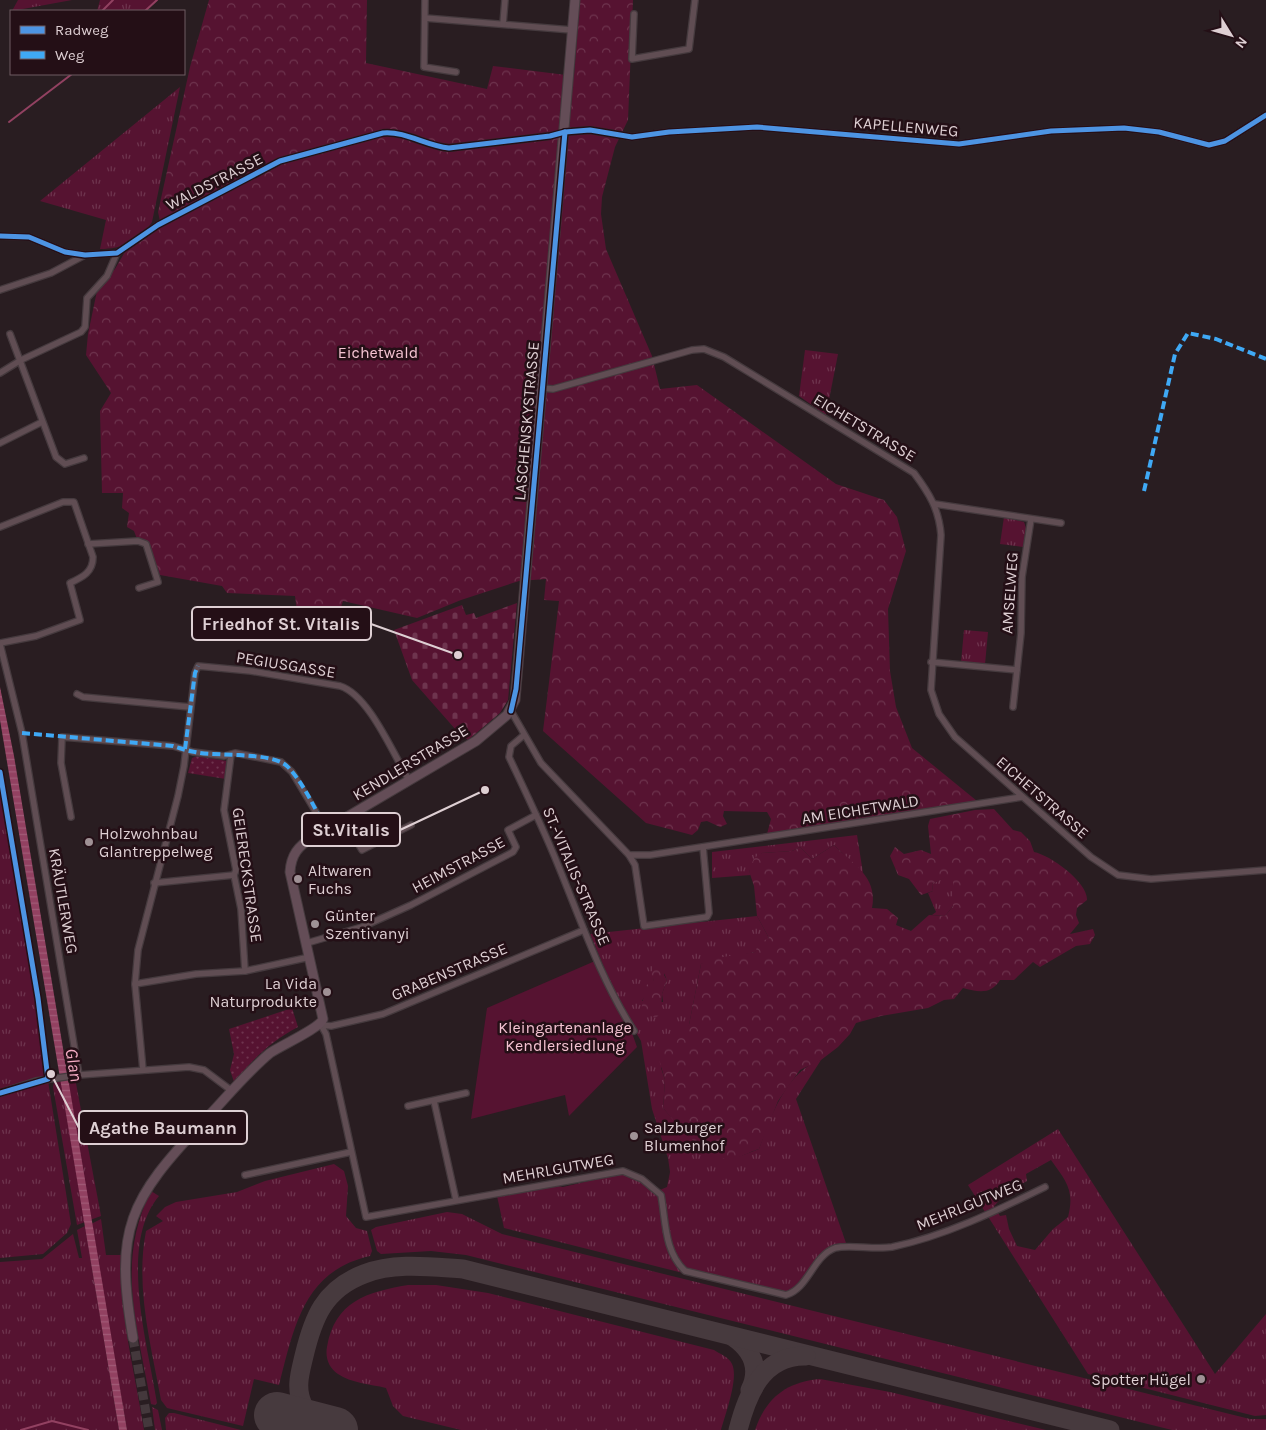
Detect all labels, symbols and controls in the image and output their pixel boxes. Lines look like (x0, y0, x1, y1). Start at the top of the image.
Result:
legend (10, 10, 185, 75)
north arrow (1206, 10, 1256, 60)
text: Radweg (55, 21, 109, 39)
text: N (1231, 33, 1251, 52)
text: Weg (55, 46, 85, 64)
street label: KAPELLENWEG (853, 112, 959, 141)
street label: WALDSTRASSE (163, 149, 266, 214)
street label: LASCHENSKYSTRASSE (510, 341, 543, 501)
park label: Eichetwald (338, 343, 418, 362)
street label: EICHETSTRASSE (810, 389, 919, 465)
street label: AMSELWEG (997, 552, 1022, 635)
callout: Friedhof St. Vitalis (192, 607, 371, 640)
text: Friedhof St. Vitalis (202, 613, 360, 635)
street label: PEGIUSGASSE (235, 647, 337, 682)
street label: KENDLERSTRASSE (349, 720, 472, 804)
street label: EICHETSTRASSE (993, 752, 1093, 843)
street label: AM EICHETWALD (800, 791, 920, 828)
street label: ST.-VITALIS-STRASSE (539, 804, 614, 948)
street label: GEIERECKSTRASSE (229, 806, 266, 944)
callout: St.Vitalis (302, 813, 400, 846)
text: St.Vitalis (312, 819, 390, 841)
place label: Holzwohnbau Glantreppelweg (99, 824, 213, 861)
street label: HEIMSTRASSE (408, 832, 508, 897)
marker: Holzwohnbau Glantreppelweg (83, 836, 95, 848)
street label: KRÄUTLERWEG (45, 847, 82, 955)
place label: Altwaren Fuchs (308, 861, 372, 898)
marker: Altwaren Fuchs (292, 873, 304, 885)
place label: Günter Szentivanyi (325, 906, 410, 943)
marker: Günter Szentivanyi (309, 918, 321, 930)
street label: GRABENSTRASSE (388, 938, 510, 1004)
place label: La Vida Naturprodukte (209, 974, 317, 1011)
marker: La Vida Naturprodukte (321, 986, 333, 998)
park label: Kleingartenanlage Kendlersiedlung (498, 1018, 632, 1055)
water label: Glan (60, 1046, 88, 1084)
callout: Agathe Baumann (79, 1111, 247, 1144)
text: Agathe Baumann (89, 1117, 237, 1139)
place label: Salzburger Blumenhof (644, 1118, 725, 1155)
marker: Salzburger Blumenhof (628, 1130, 640, 1142)
street label: MEHRLGUTWEG (501, 1149, 615, 1188)
street label: MEHRLGUTWEG (913, 1175, 1025, 1234)
place label: Spotter Hügel (1091, 1370, 1191, 1389)
marker: Spotter Hügel (1195, 1373, 1207, 1385)

